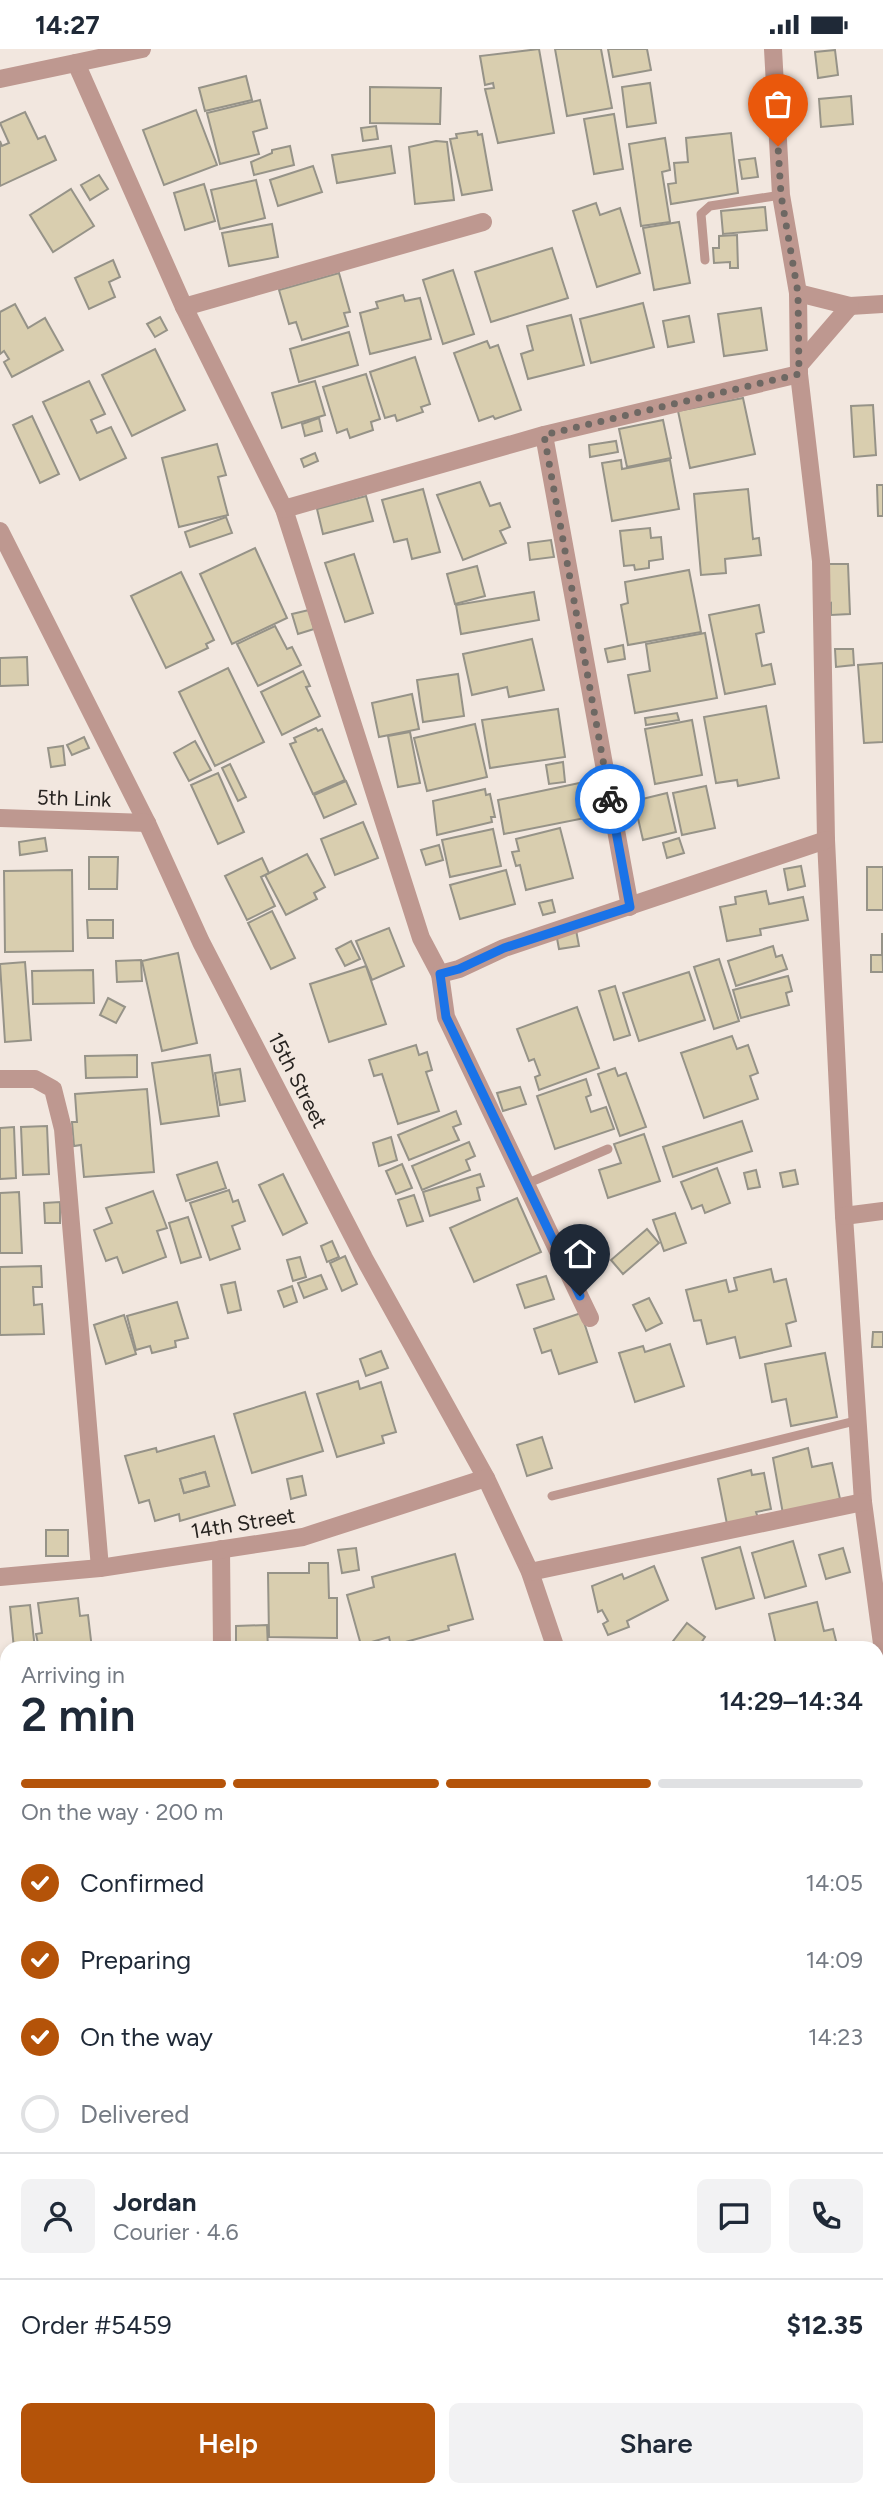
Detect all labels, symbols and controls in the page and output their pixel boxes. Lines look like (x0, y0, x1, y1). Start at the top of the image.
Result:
text: 14:27 (35, 9, 100, 41)
pin (748, 74, 808, 146)
icon: bag (759, 85, 797, 123)
courier (575, 764, 645, 834)
icon: bike (591, 780, 629, 818)
street label: 5th Link (36, 784, 113, 812)
street label: 15th Street (263, 1028, 333, 1132)
pin (550, 1224, 610, 1296)
icon: home (561, 1235, 599, 1273)
street label: 14th Street (189, 1502, 297, 1544)
text: Arriving in (21, 1661, 125, 1689)
text: 14:29–14:34 (719, 1685, 863, 1717)
text: 2 min (21, 1687, 136, 1743)
text: On the way · 200 m (21, 1798, 223, 1826)
icon: check (21, 1864, 59, 1902)
text: Confirmed (80, 1867, 204, 1899)
text: 14:05 (805, 1869, 863, 1897)
icon: check (21, 1941, 59, 1979)
text: Preparing (80, 1944, 191, 1976)
text: 14:09 (806, 1946, 863, 1974)
icon: check (21, 2018, 59, 2056)
text: On the way (80, 2021, 213, 2053)
text: 14:23 (808, 2023, 863, 2051)
text: Delivered (80, 2098, 189, 2130)
button: person (21, 2179, 95, 2253)
button: chat (697, 2179, 771, 2253)
button: phone (789, 2179, 863, 2253)
text: Jordan (113, 2186, 196, 2218)
text: Courier · 4.6 (113, 2218, 239, 2246)
text: Order #5459 (21, 2309, 172, 2341)
text: $12.35 (787, 2309, 863, 2341)
button: Help (21, 2403, 435, 2483)
button: Share (449, 2403, 863, 2483)

